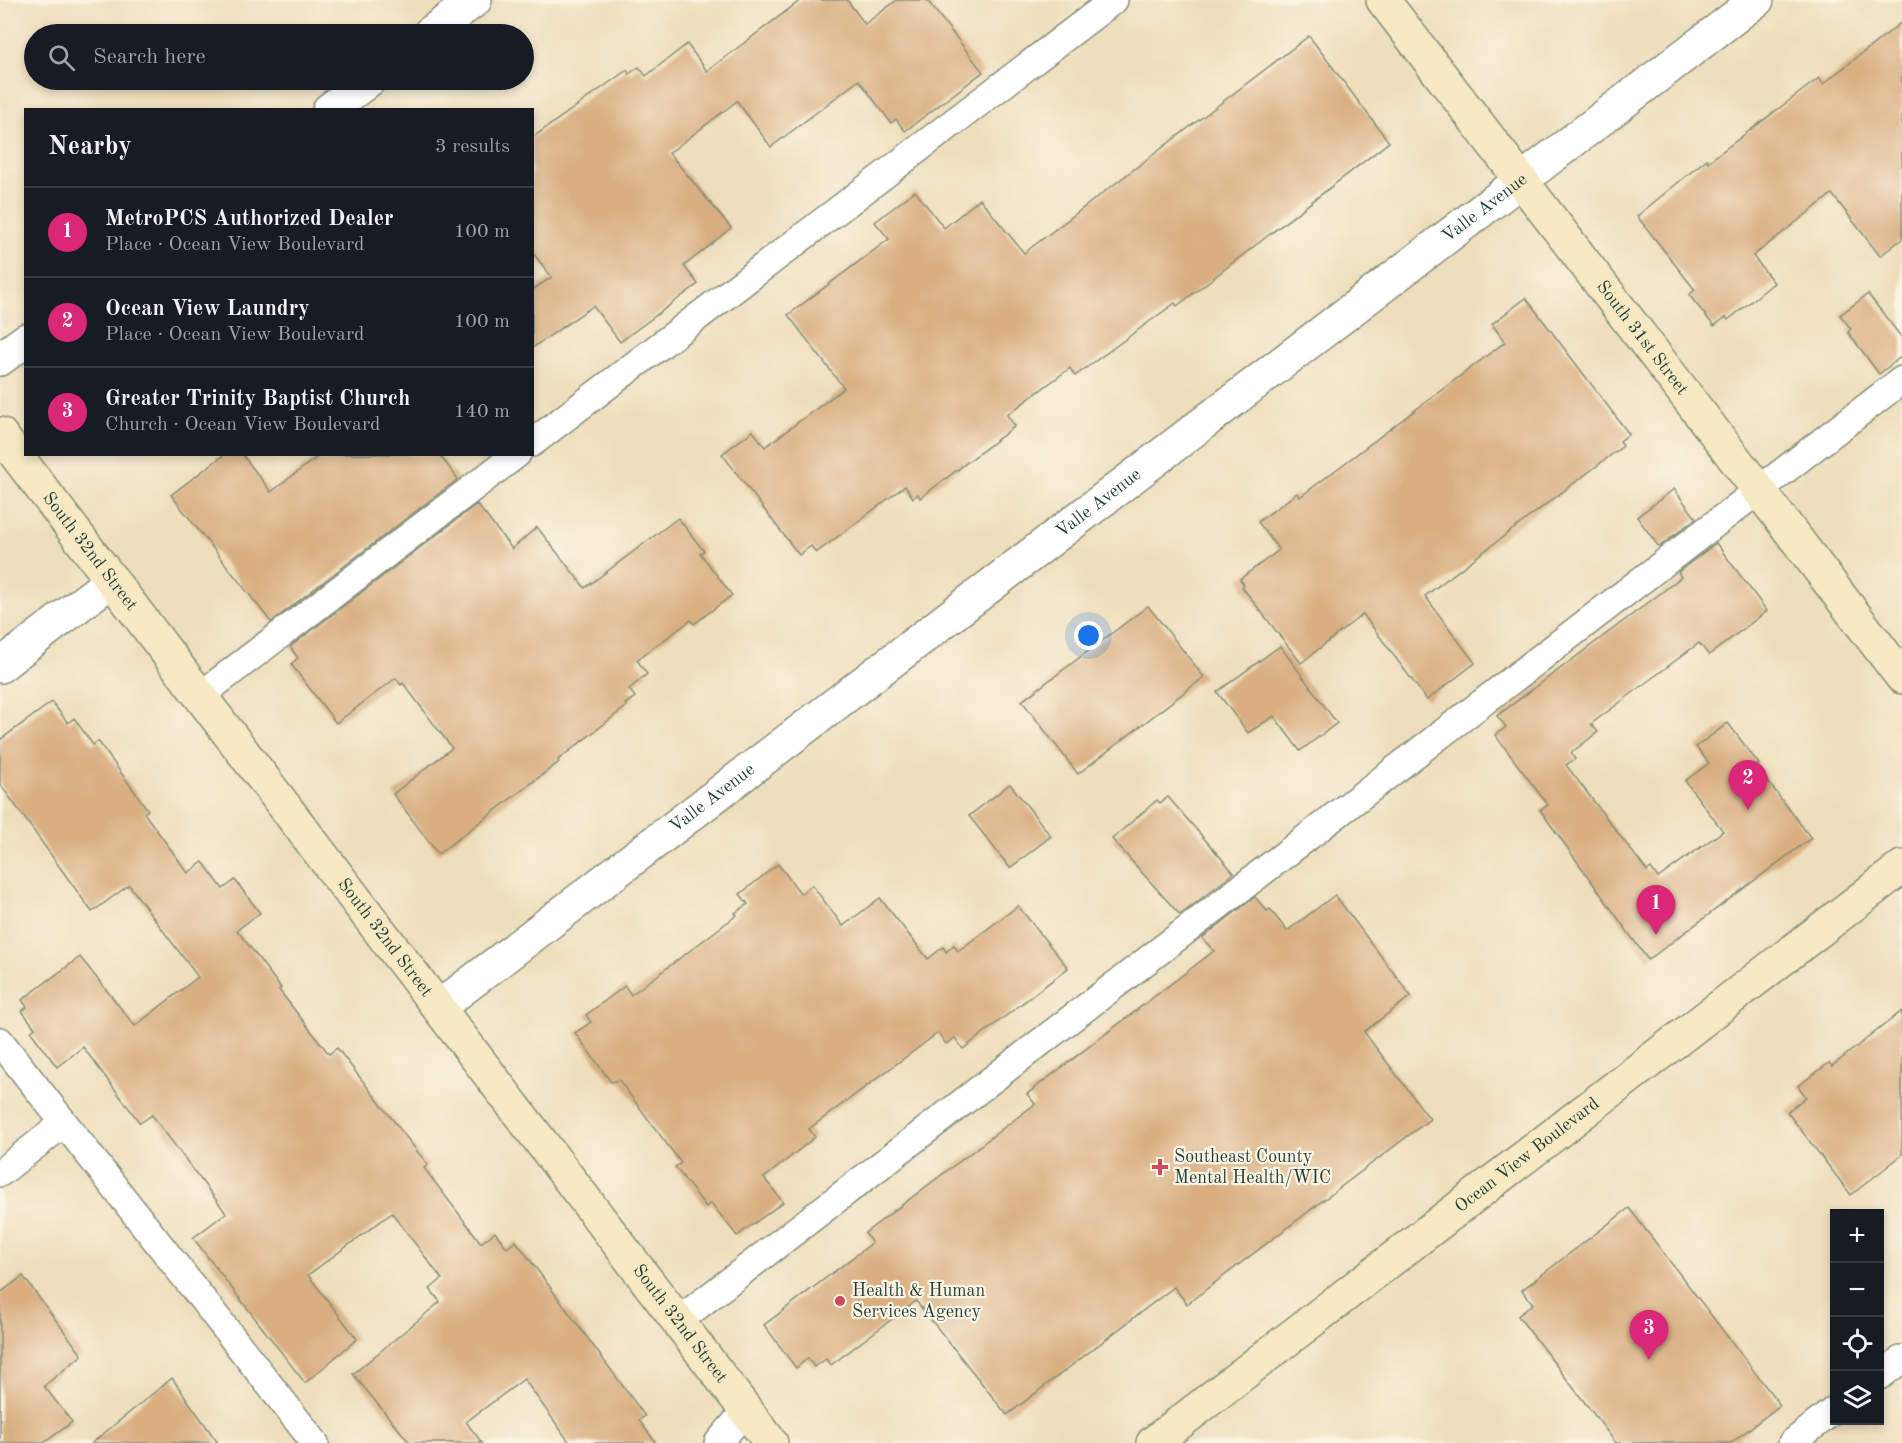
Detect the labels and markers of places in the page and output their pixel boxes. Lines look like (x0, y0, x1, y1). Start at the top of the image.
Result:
pin: 2 (1728, 760, 1768, 810)
pin: 1 (1636, 886, 1676, 935)
place label: Southeast County Mental Health/WIC (1174, 1148, 1331, 1187)
marker: Southeast County Mental Health/WIC (1151, 1158, 1169, 1176)
place label: Health & Human Services Agency (852, 1282, 986, 1321)
marker: Health & Human Services Agency (833, 1294, 847, 1308)
pin: 3 (1630, 1310, 1668, 1360)

